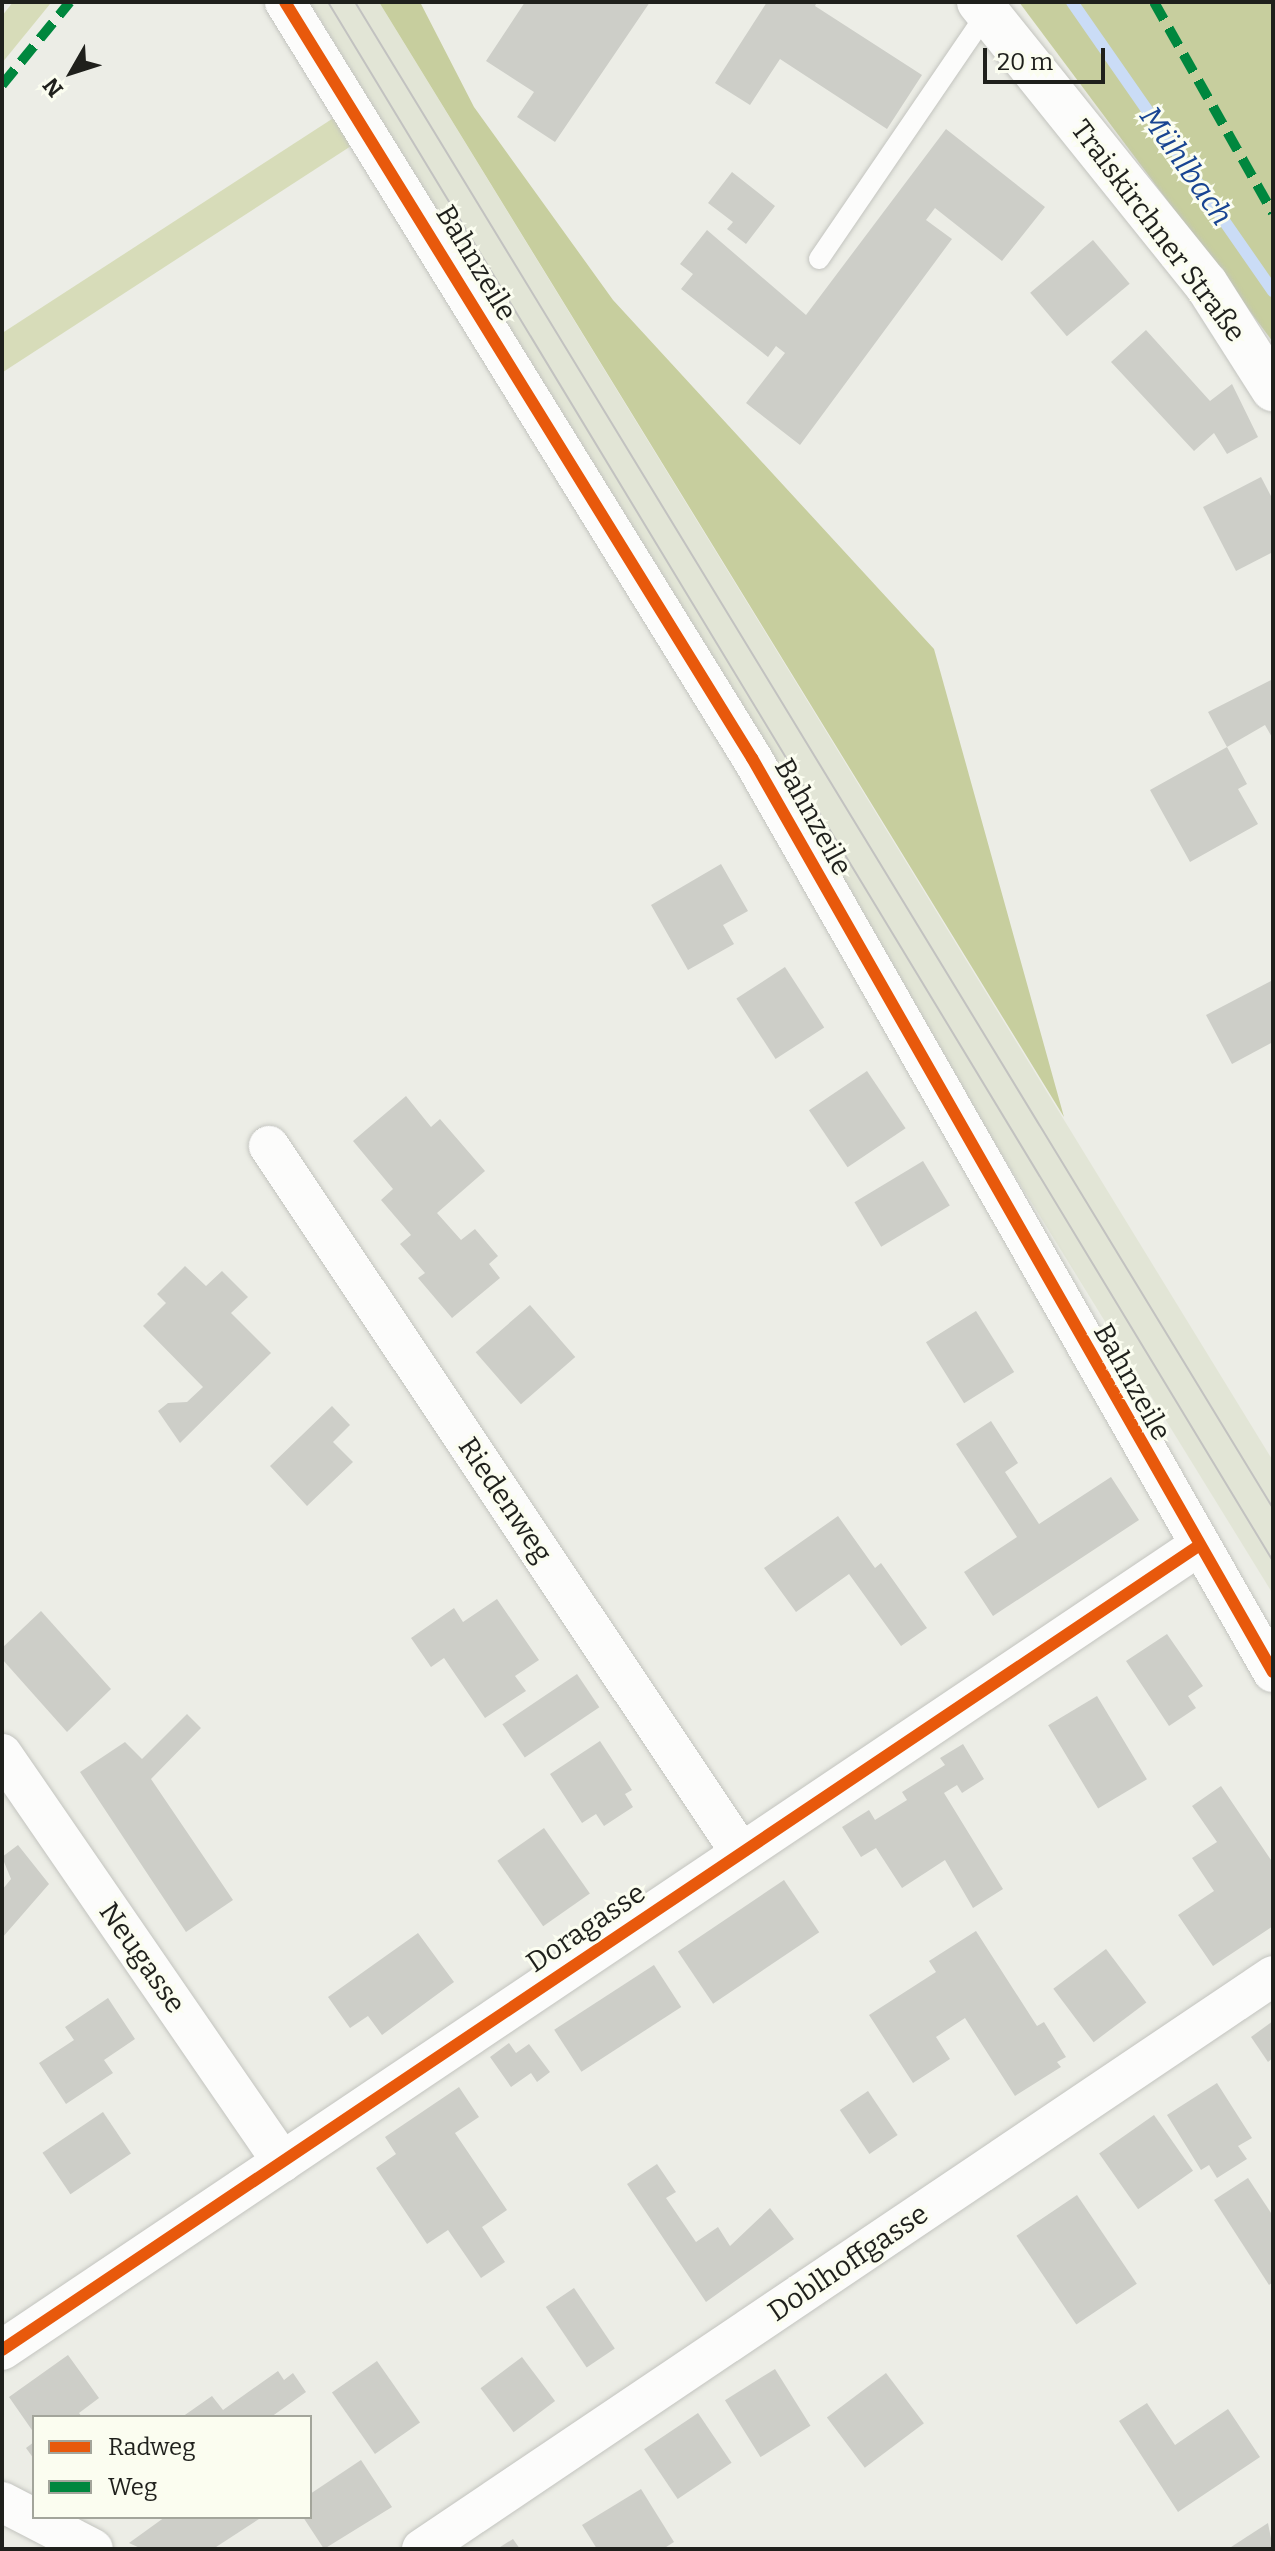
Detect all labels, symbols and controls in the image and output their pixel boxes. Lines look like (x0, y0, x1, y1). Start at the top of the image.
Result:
north arrow (32, 32, 112, 112)
scale bar (987, 32, 1109, 82)
text: 20 m (997, 48, 1053, 76)
text: N (37, 72, 69, 103)
water label: Mühlbach (1132, 100, 1240, 232)
street label: Traiskirchner Straße (1064, 114, 1252, 348)
street label: Bahnzeile (429, 199, 523, 327)
street label: Bahnzeile (767, 753, 859, 881)
street label: Bahnzeile (1086, 1318, 1178, 1446)
street label: Riedenweg (451, 1431, 559, 1569)
street label: Doragasse (520, 1876, 652, 1980)
street label: Neugasse (92, 1896, 192, 2020)
street label: Doblhoffgasse (762, 2197, 934, 2329)
legend (32, 2415, 312, 2519)
text: Radweg (108, 2433, 196, 2461)
text: Weg (108, 2473, 157, 2501)

